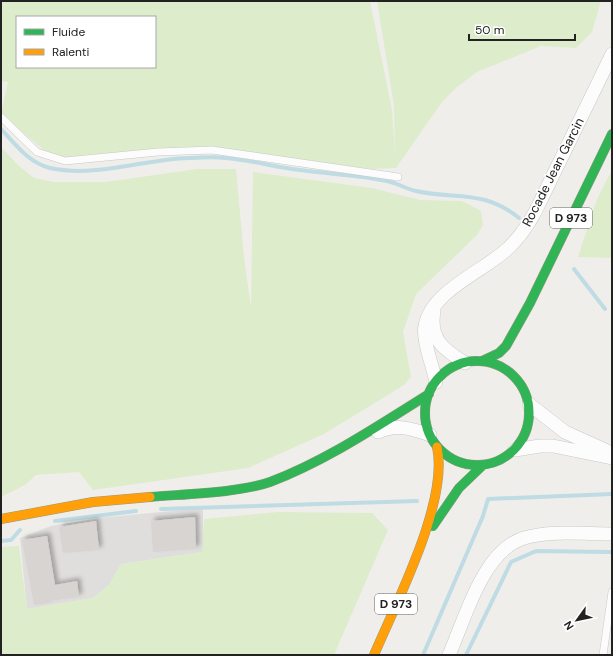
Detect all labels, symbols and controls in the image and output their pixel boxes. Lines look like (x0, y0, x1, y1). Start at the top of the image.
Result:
legend (16, 16, 156, 68)
scale bar (469, 16, 575, 42)
text: 50 m (475, 22, 504, 38)
text: Fluide (52, 24, 85, 40)
text: Ralenti (52, 44, 90, 60)
street label: Rocade Jean Garcin (518, 115, 588, 229)
road number: D 973 (550, 208, 592, 228)
road number: D 973 (375, 594, 417, 614)
north arrow (557, 600, 597, 640)
text: N (561, 618, 577, 633)

